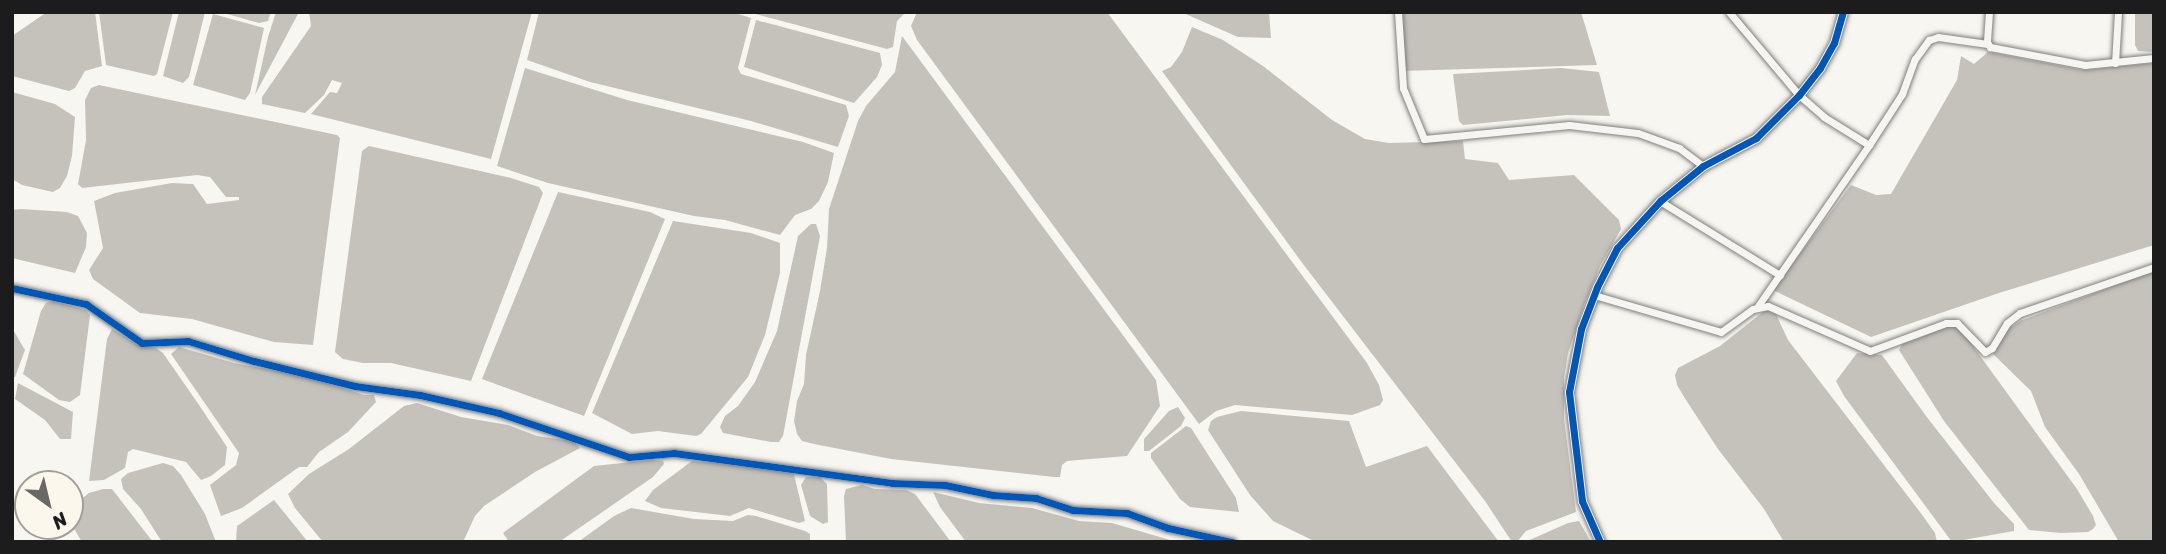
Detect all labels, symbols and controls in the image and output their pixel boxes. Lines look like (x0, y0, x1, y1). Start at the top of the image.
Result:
north arrow (14, 470, 84, 540)
text: N (45, 504, 75, 539)

